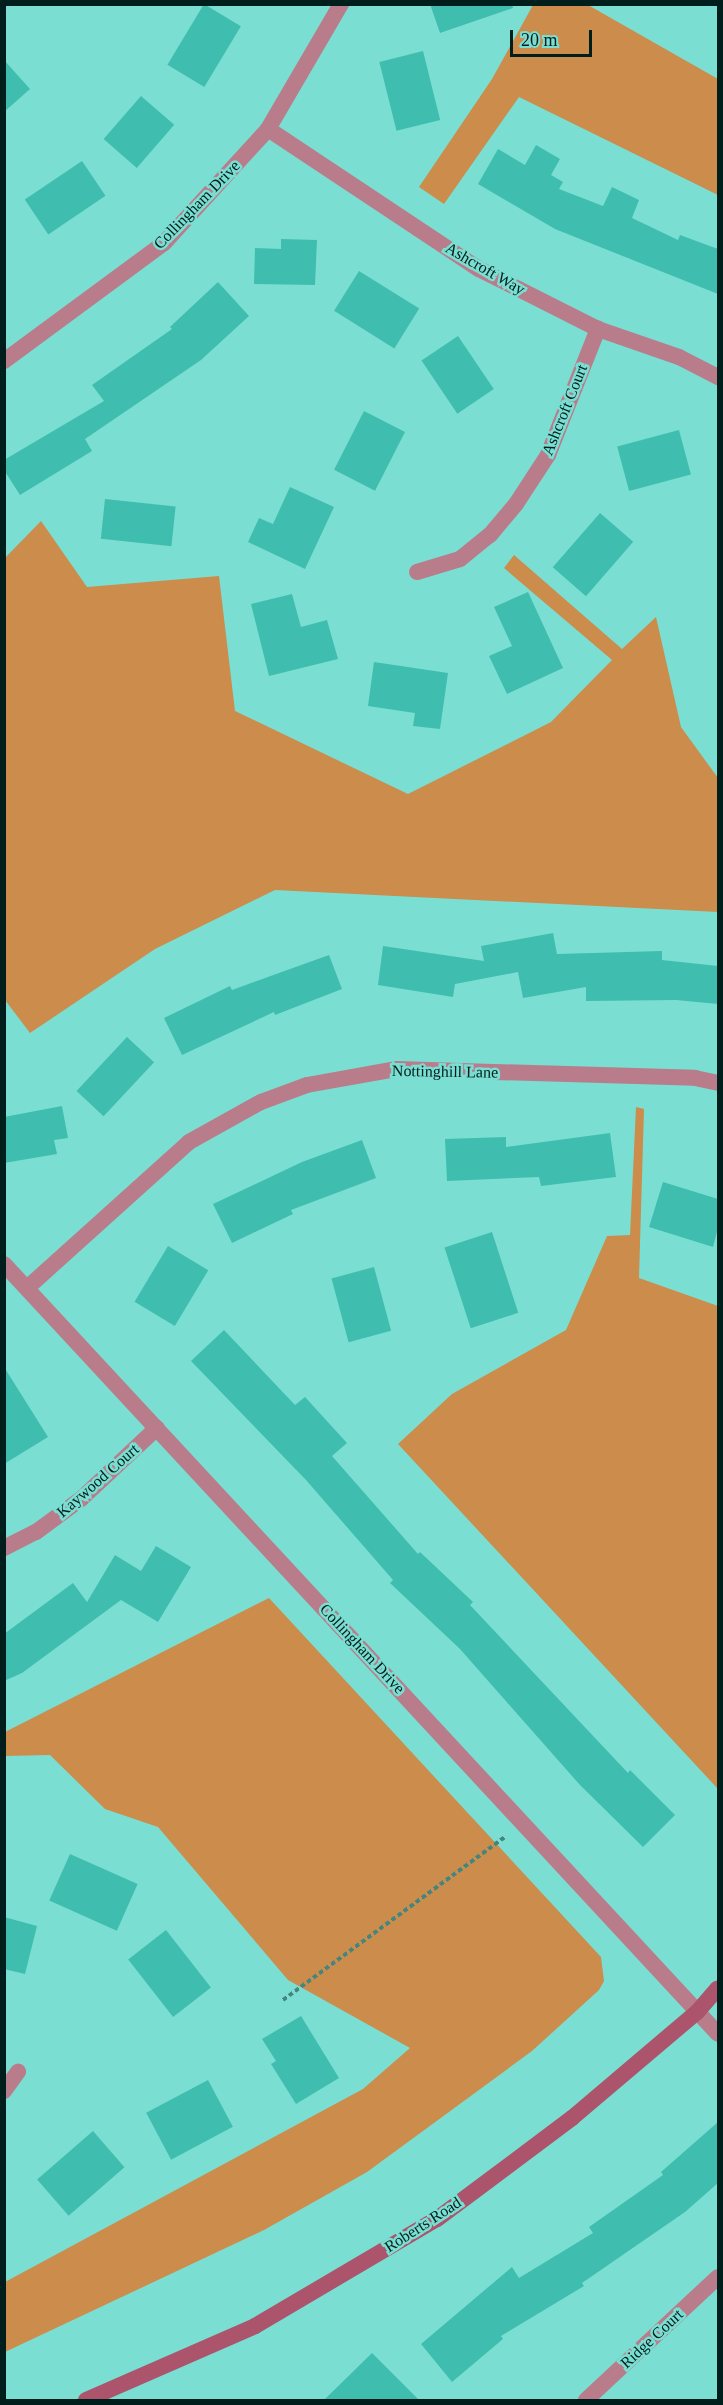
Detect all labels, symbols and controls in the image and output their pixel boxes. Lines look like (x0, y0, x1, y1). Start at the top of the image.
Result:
scale bar (513, 18, 596, 56)
text: 20 m (521, 30, 558, 50)
street label: Collingham Drive (150, 157, 244, 253)
street label: Ashcroft Way (442, 238, 528, 300)
street label: Ashcroft Court (538, 362, 592, 458)
street label: Nottinghill Lane (392, 1061, 498, 1083)
street label: Kaywood Court (53, 1440, 143, 1522)
street label: Collingham Drive (315, 1600, 409, 1698)
street label: Roberts Road (381, 2193, 465, 2257)
street label: Ridge Court (617, 2305, 687, 2373)

